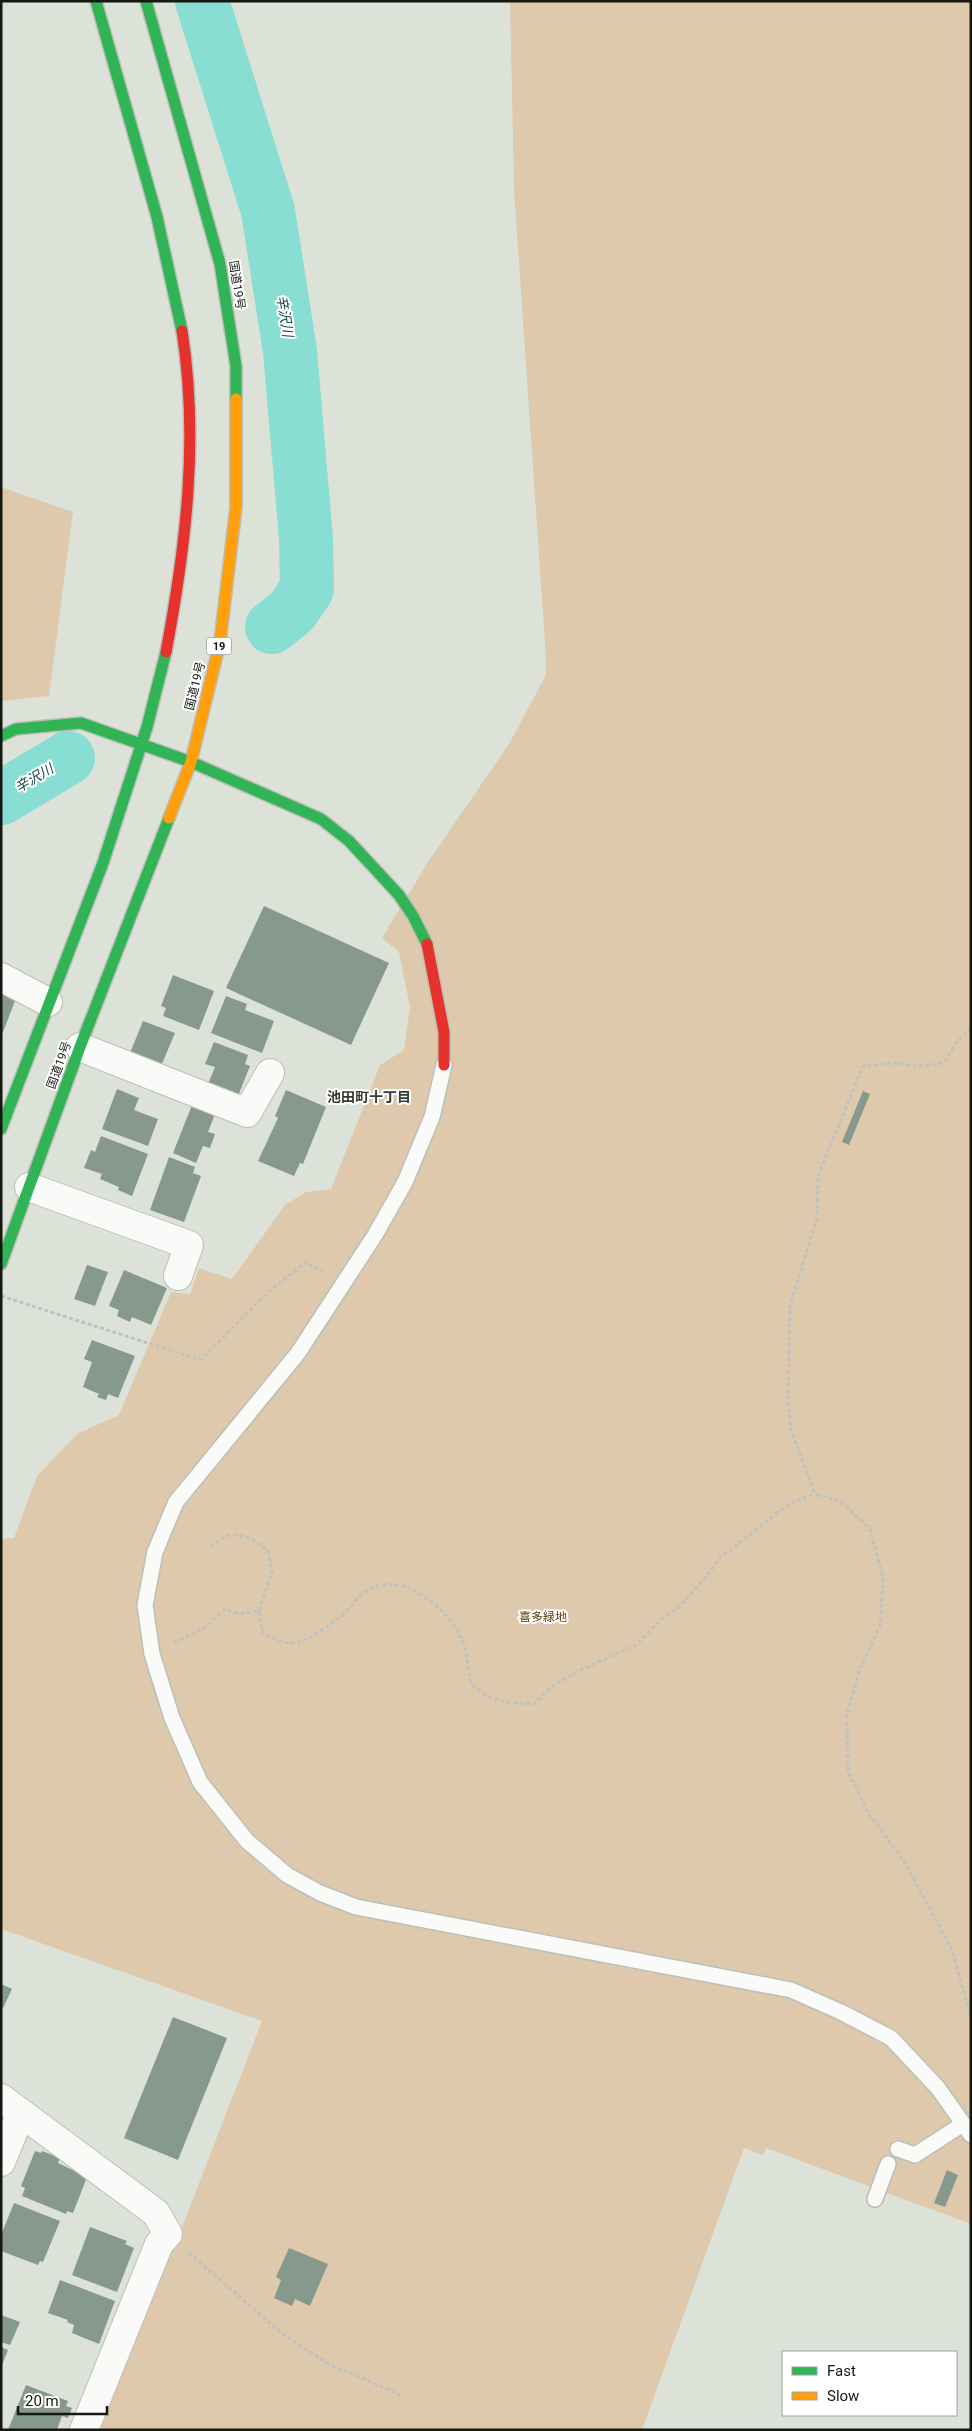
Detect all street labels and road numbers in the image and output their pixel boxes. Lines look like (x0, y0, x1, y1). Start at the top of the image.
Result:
street label: 国道19号 (226, 259, 248, 311)
road number: 19 (206, 637, 232, 654)
street label: 国道19号 (182, 660, 208, 712)
street label: 国道19号 (44, 1039, 74, 1091)

